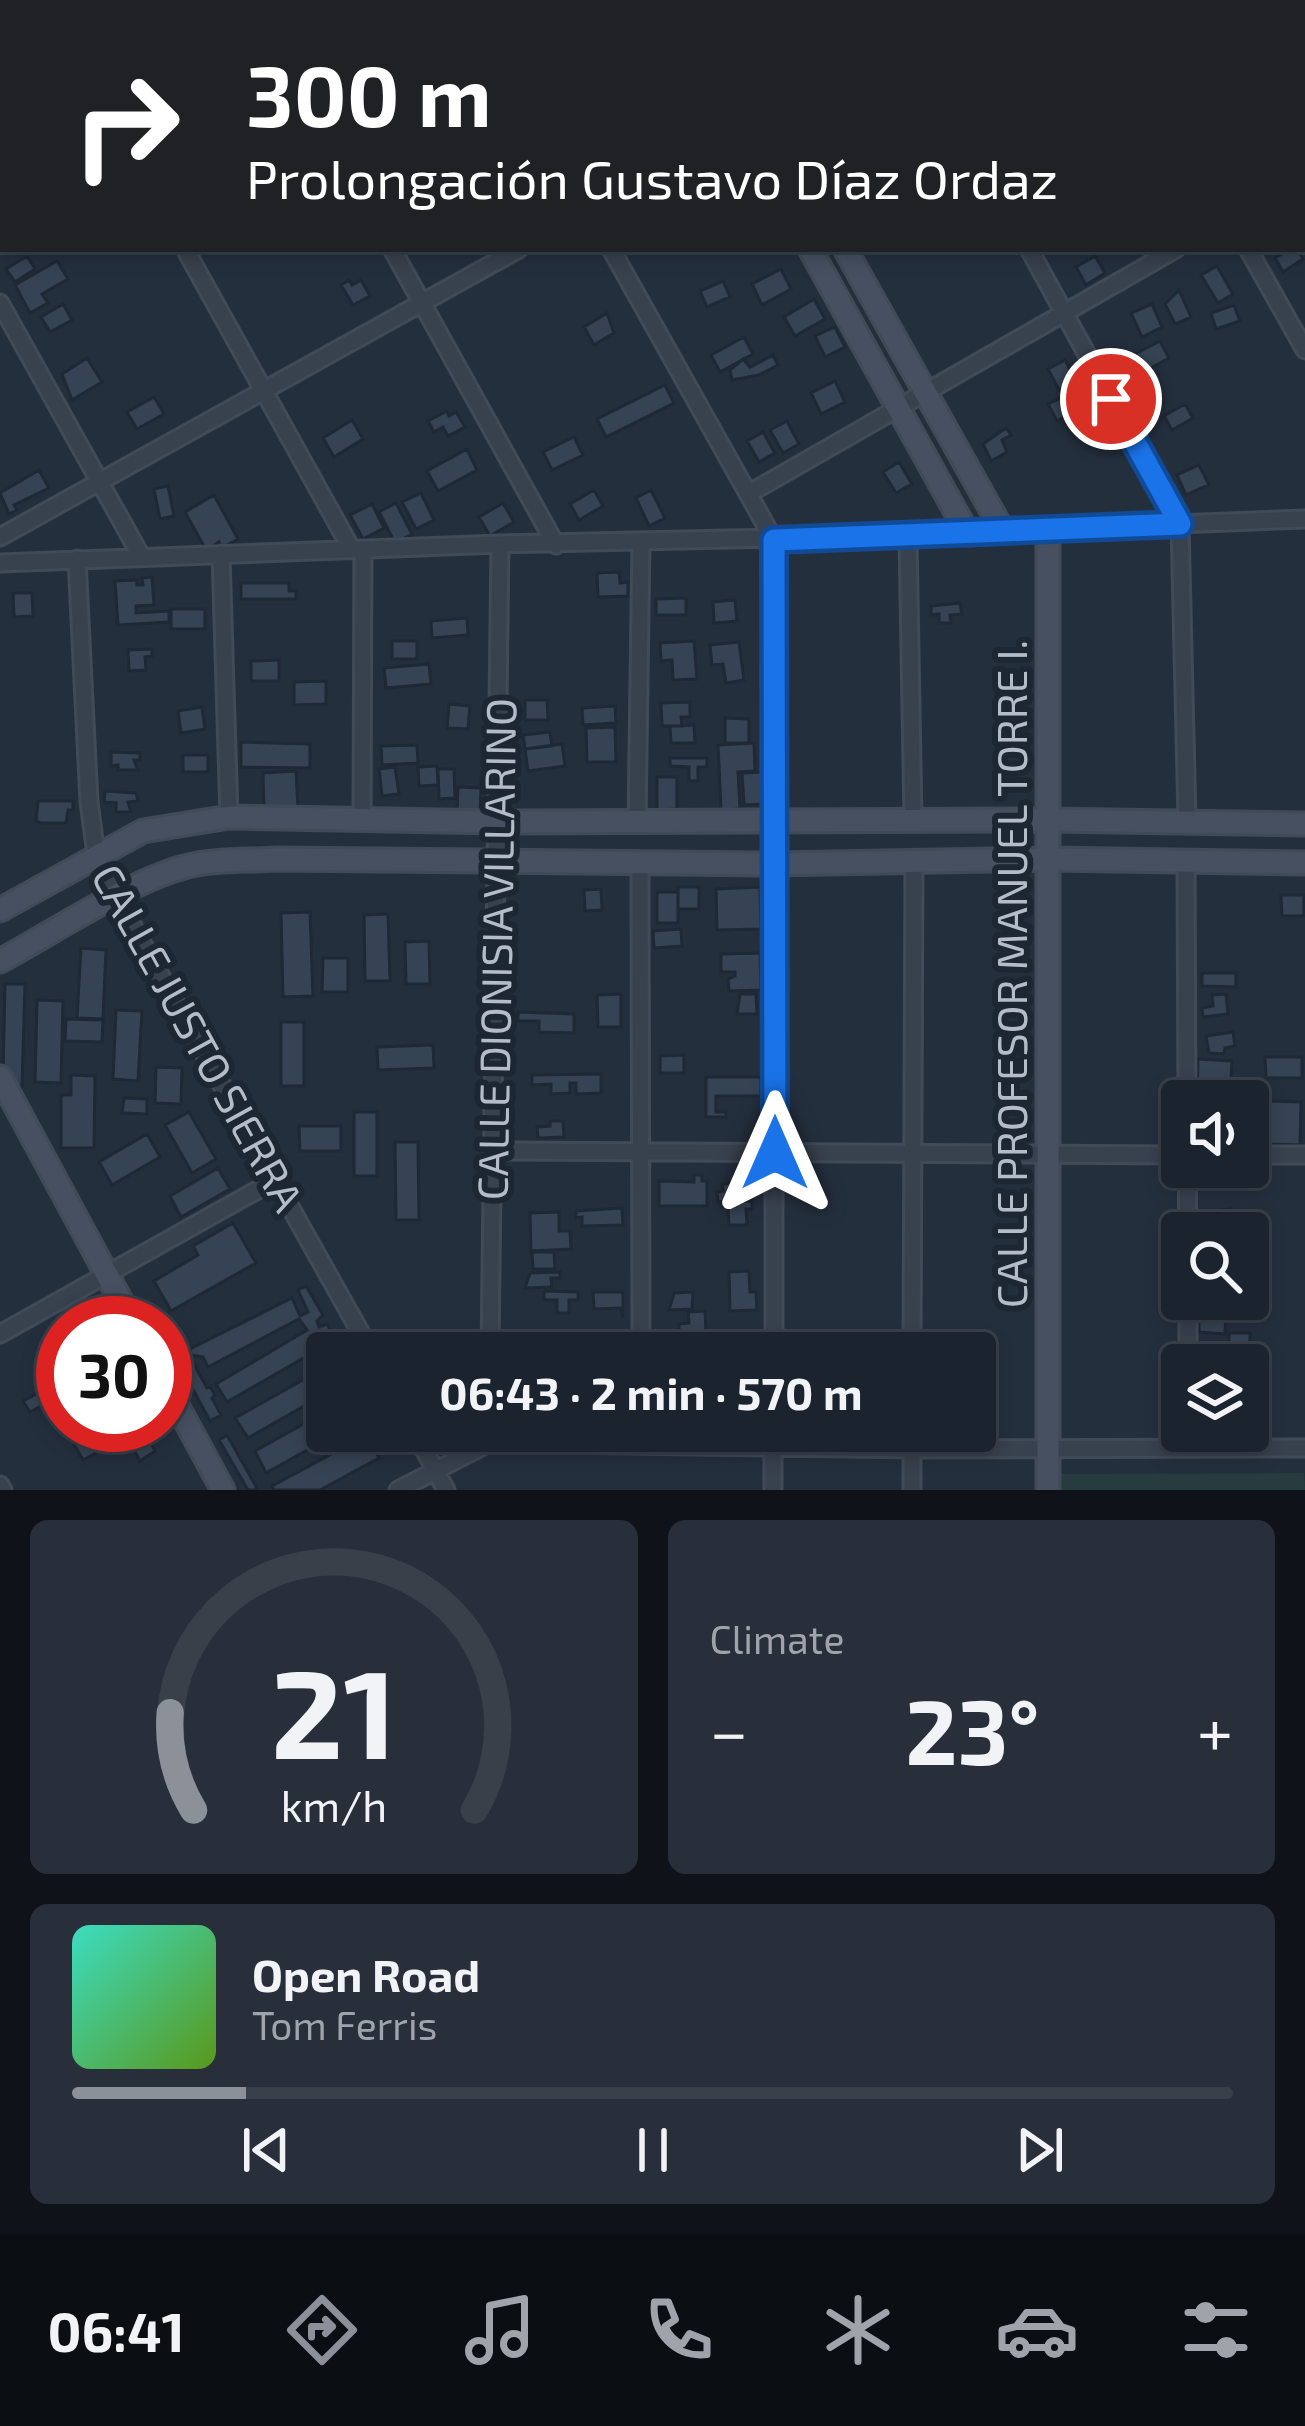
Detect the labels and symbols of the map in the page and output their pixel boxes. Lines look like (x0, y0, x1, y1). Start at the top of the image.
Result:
pin (1060, 348, 1162, 450)
street label: CALLE PROFESOR MANUEL TORRE I. (985, 640, 1035, 1308)
street label: CALLE DIONISIA VILLARINO (466, 697, 524, 1201)
street label: CALLE JUSTO SIERRA (83, 855, 315, 1219)
position arrow (712, 1090, 838, 1216)
speed limit sign: 30 (36, 1296, 192, 1452)

